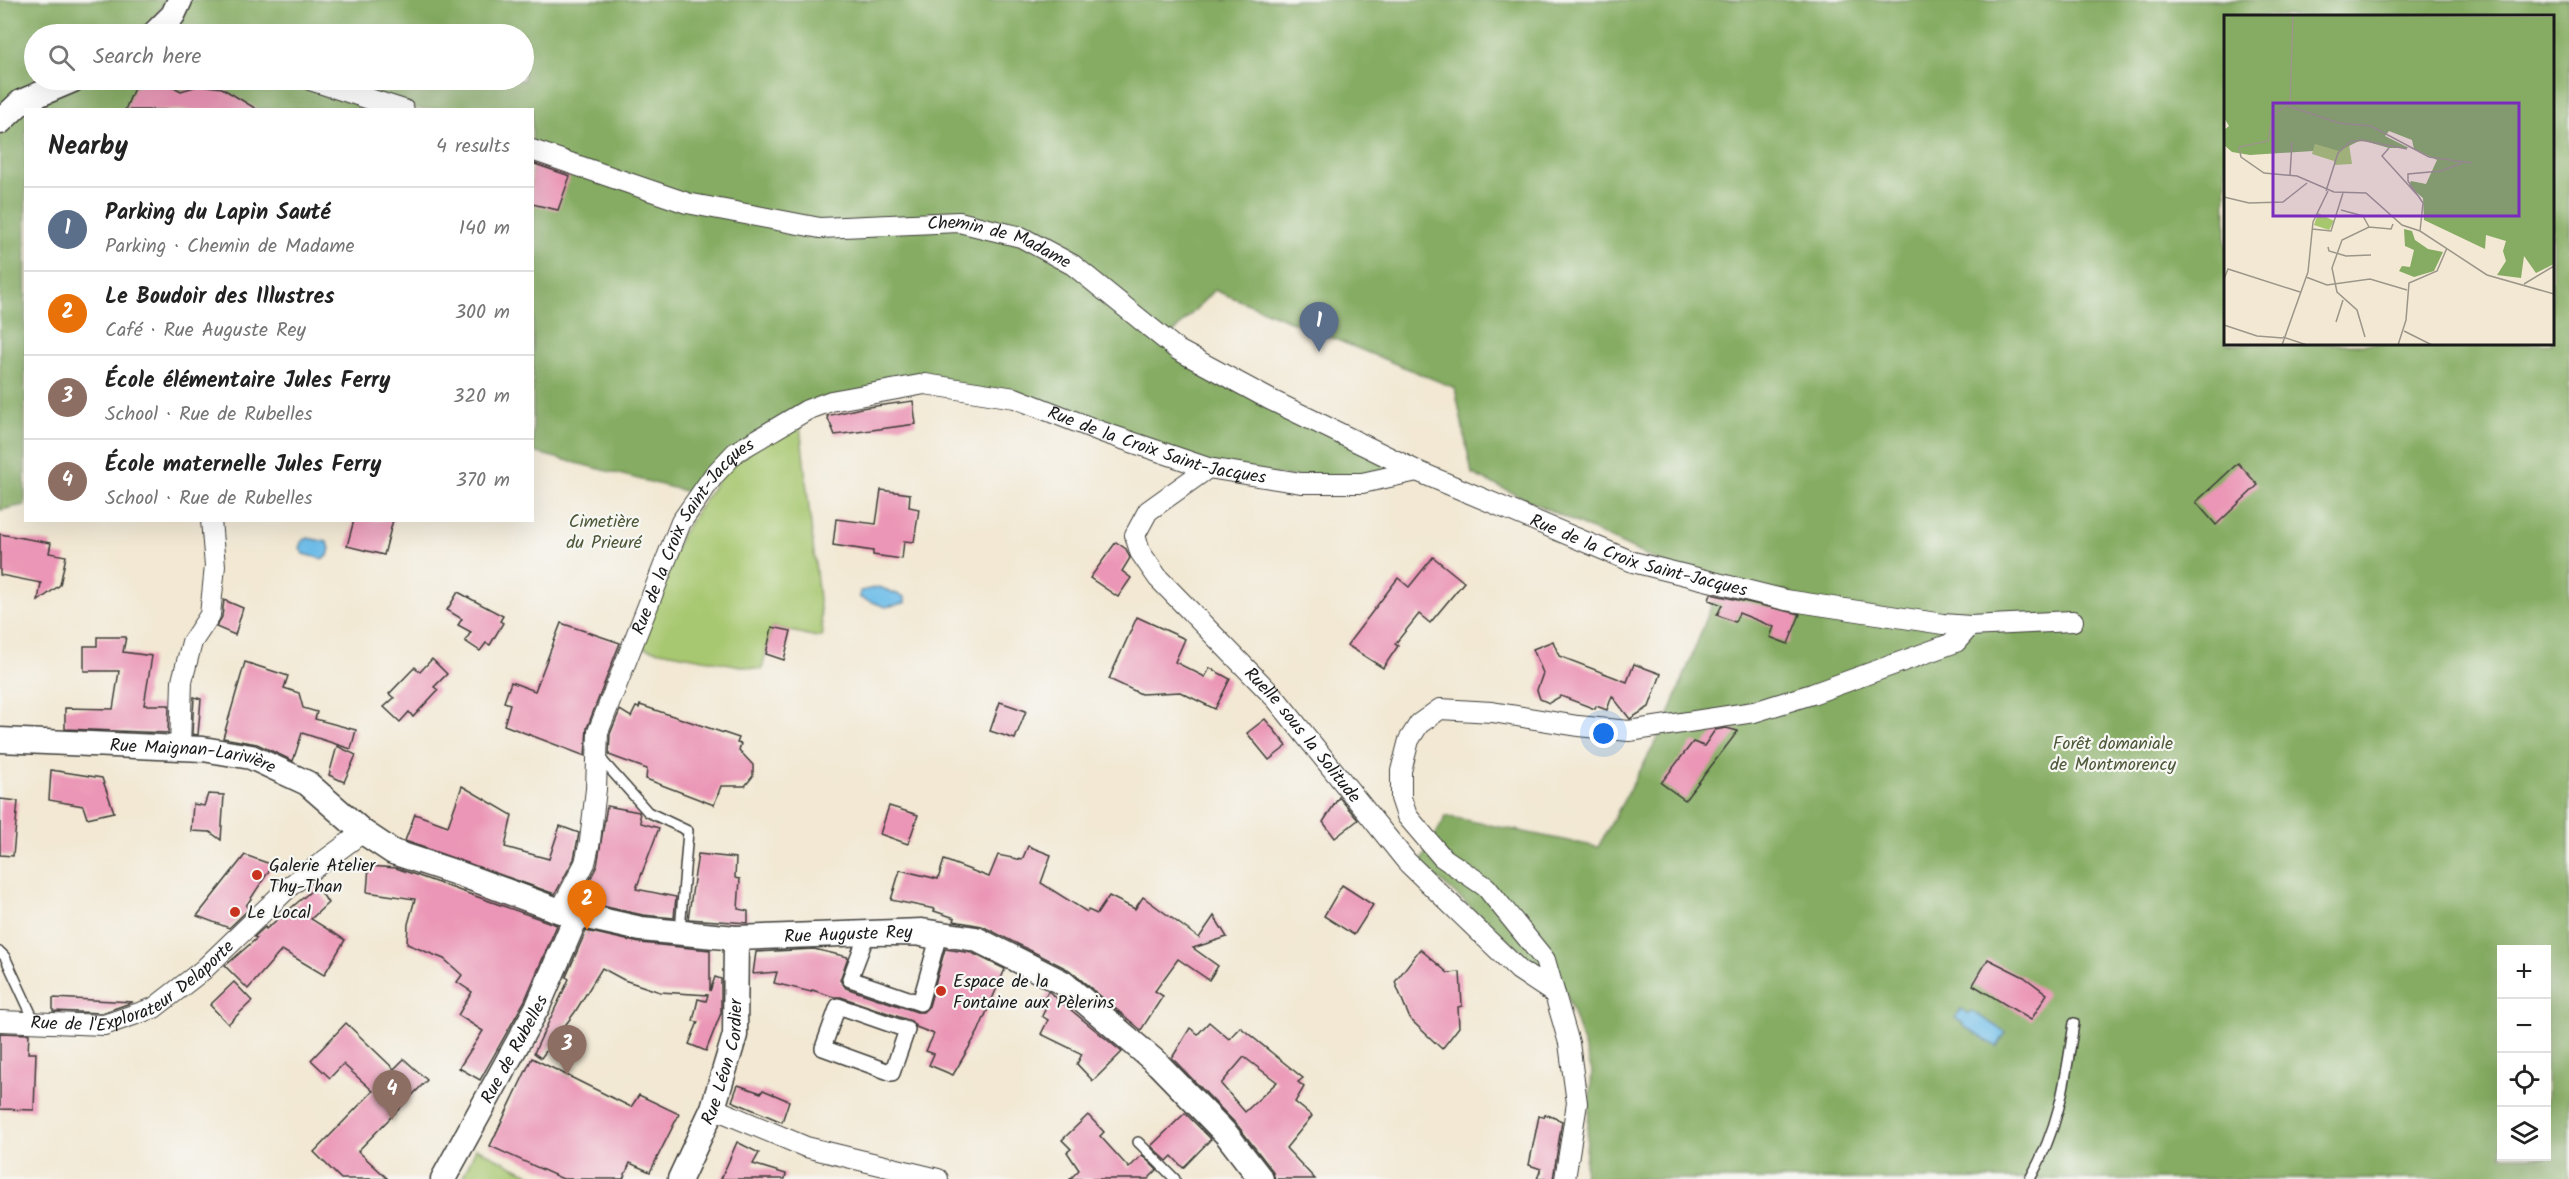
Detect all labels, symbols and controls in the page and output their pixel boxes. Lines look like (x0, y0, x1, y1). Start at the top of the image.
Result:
inset map (2224, 15, 2554, 345)
search box (24, 24, 534, 90)
text: Search here (93, 40, 201, 75)
icon: search (45, 41, 78, 74)
text: Nearby (48, 126, 128, 168)
text: 4 results (436, 131, 510, 163)
text: Parking du Lapin Sauté (105, 196, 331, 231)
street label: Chemin de Madame (927, 209, 1076, 277)
text: 1 (64, 213, 71, 245)
text: 140 m (459, 213, 510, 245)
text: Parking · Chemin de Madame (105, 231, 354, 263)
text: Le Boudoir des Illustres (105, 280, 334, 315)
text: 2 (62, 297, 73, 329)
text: 300 m (455, 297, 510, 329)
pin: 1 (1300, 302, 1338, 352)
text: Café · Rue Auguste Rey (105, 315, 306, 347)
text: École élémentaire Jules Ferry (105, 364, 391, 399)
text: 3 (62, 381, 73, 413)
text: 320 m (453, 381, 510, 413)
text: School · Rue de Rubelles (105, 399, 312, 431)
street label: Rue de la Croix Saint-Jacques (1043, 399, 1268, 493)
street label: Rue de la Croix Saint-Jacques (625, 431, 761, 639)
text: École maternelle Jules Ferry (105, 448, 381, 483)
text: 4 (62, 465, 73, 497)
text: 370 m (455, 465, 510, 497)
text: School · Rue de Rubelles (105, 483, 312, 515)
street label: Rue de la Croix Saint-Jacques (1525, 507, 1751, 606)
park label: Cimetière du Prieuré (566, 508, 643, 558)
street label: Ruelle sous la Solitude (1236, 661, 1367, 810)
your location (1589, 719, 1618, 748)
park label: Forêt domaniale de Montmorency (2050, 730, 2176, 780)
street label: Rue Maignan-Larivière (109, 732, 280, 783)
place label: Galerie Atelier Thy-Than (269, 852, 376, 902)
marker: Galerie Atelier Thy-Than (250, 868, 264, 882)
pin: 2 (568, 880, 606, 930)
place label: Le Local (247, 899, 312, 928)
marker: Le Local (228, 905, 242, 919)
street label: Rue Auguste Rey (784, 918, 914, 952)
street label: Rue de l'Explorateur Delaporte (30, 934, 242, 1041)
map controls (2497, 945, 2551, 1161)
button: + (2497, 945, 2551, 999)
place label: Espace de la Fontaine aux Pèlerins (953, 968, 1115, 1018)
marker: Espace de la Fontaine aux Pèlerins (934, 984, 948, 998)
street label: Rue de Rubelles (474, 991, 557, 1110)
street label: Rue Léon Cordier (694, 998, 751, 1130)
button: − (2497, 999, 2551, 1053)
pin: 3 (548, 1026, 586, 1075)
button: locate (2497, 1053, 2551, 1107)
pin: 4 (372, 1070, 412, 1120)
button: layers (2497, 1107, 2551, 1161)

